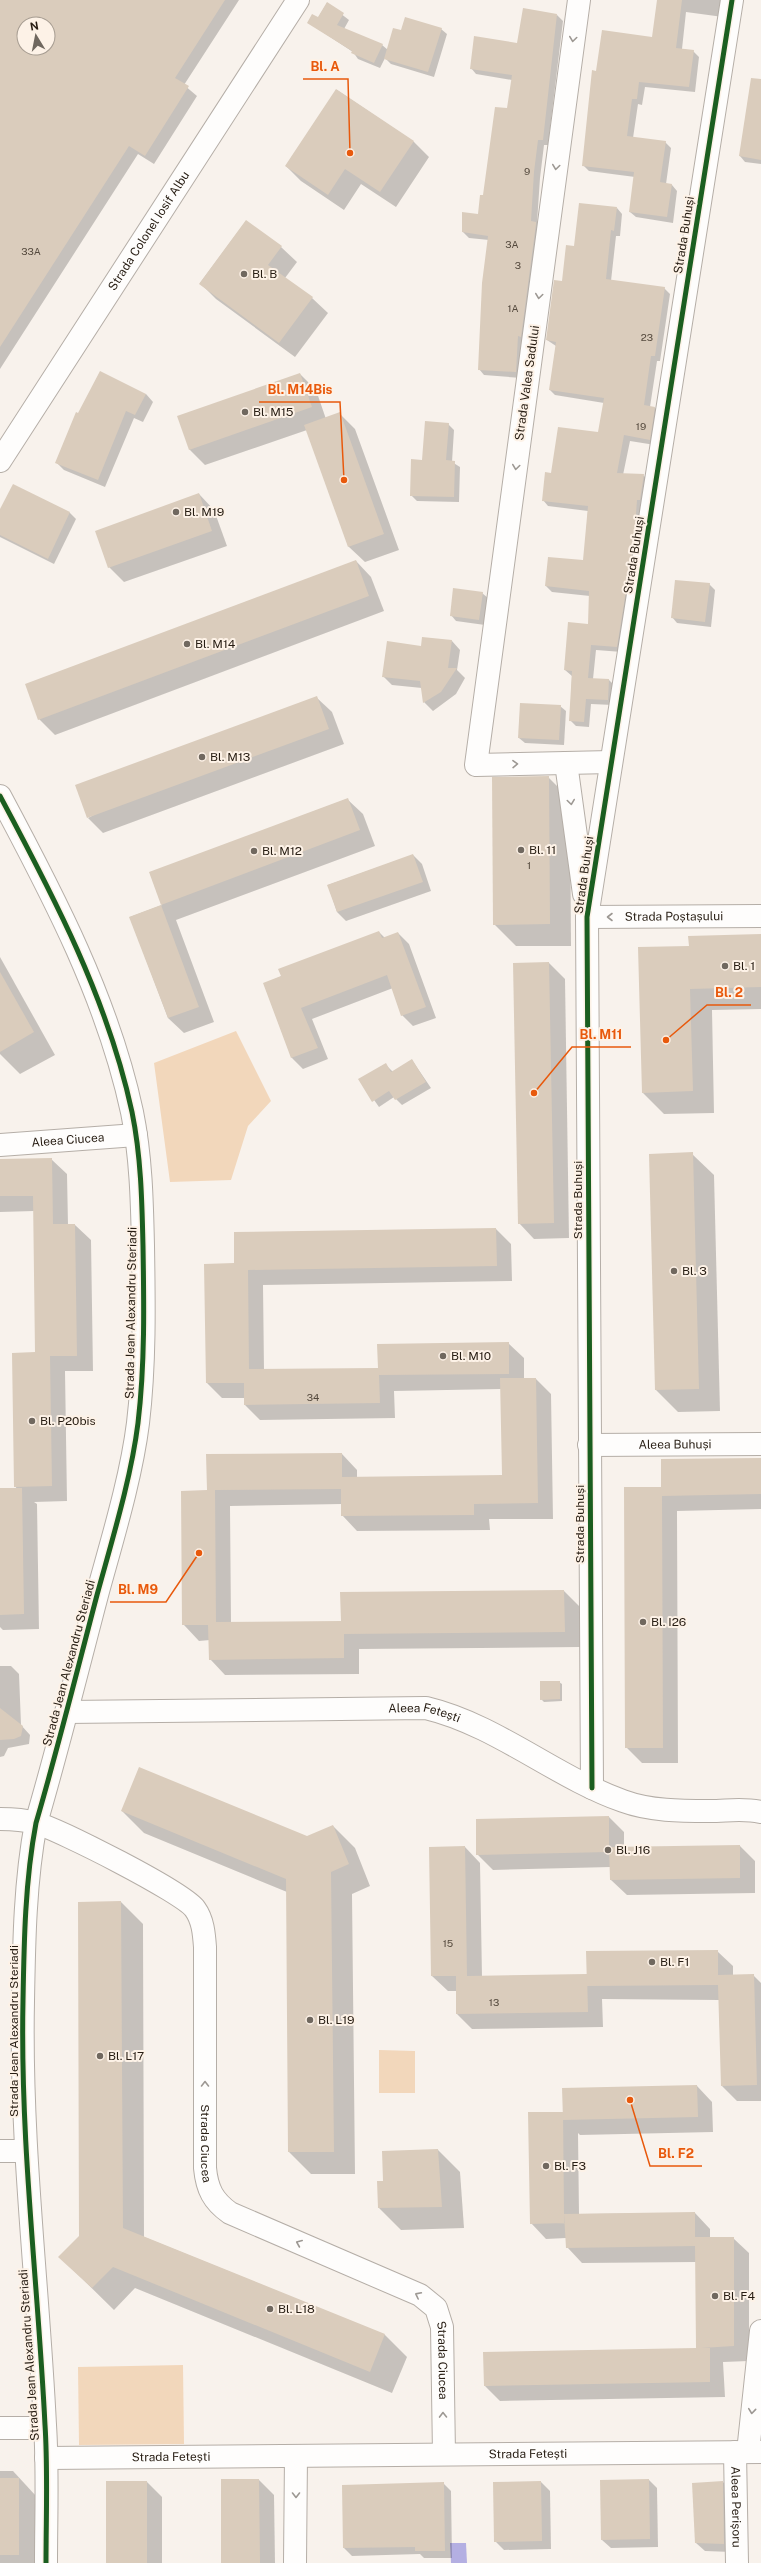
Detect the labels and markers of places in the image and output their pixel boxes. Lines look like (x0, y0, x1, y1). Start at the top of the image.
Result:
callout: Bl. A (303, 54, 348, 79)
place label: Bl. B (252, 267, 277, 281)
marker: Bl. B (239, 269, 249, 279)
callout: Bl. M14Bis (259, 377, 340, 402)
place label: Bl. M15 (253, 405, 294, 419)
marker: Bl. M15 (240, 407, 250, 417)
place label: Bl. M19 (184, 505, 224, 519)
marker: Bl. M19 (171, 507, 181, 517)
place label: Bl. M14 (195, 637, 236, 651)
marker: Bl. M14 (182, 639, 192, 649)
place label: Bl. M13 (210, 750, 250, 764)
marker: Bl. M13 (197, 752, 207, 762)
place label: Bl. 11 (529, 843, 556, 857)
place label: Bl. M12 (262, 844, 302, 858)
marker: Bl. 11 (516, 845, 526, 855)
marker: Bl. M12 (249, 846, 259, 856)
place label: Bl. 1 (733, 959, 755, 973)
marker: Bl. 1 (720, 961, 730, 971)
callout: Bl. 2 (707, 980, 751, 1005)
callout: Bl. M11 (572, 1022, 631, 1047)
place label: Bl. 3 (682, 1264, 707, 1278)
marker: Bl. 3 (669, 1266, 679, 1276)
place label: Bl. M10 (451, 1349, 491, 1363)
marker: Bl. M10 (438, 1351, 448, 1361)
place label: Bl. P20bis (40, 1414, 96, 1428)
marker: Bl. P20bis (27, 1416, 37, 1426)
callout: Bl. M9 (110, 1577, 166, 1602)
place label: Bl. I26 (651, 1615, 686, 1629)
marker: Bl. I26 (638, 1617, 648, 1627)
place label: Bl. J16 (616, 1843, 650, 1857)
marker: Bl. J16 (603, 1845, 613, 1855)
place label: Bl. F1 (660, 1955, 689, 1969)
marker: Bl. F1 (647, 1957, 657, 1967)
place label: Bl. L19 (318, 2013, 355, 2027)
marker: Bl. L19 (305, 2015, 315, 2025)
place label: Bl. L17 (108, 2049, 144, 2063)
marker: Bl. L17 (95, 2051, 105, 2061)
callout: Bl. F2 (650, 2141, 702, 2166)
place label: Bl. F3 (554, 2159, 586, 2173)
marker: Bl. F3 (541, 2161, 551, 2171)
place label: Bl. F4 (723, 2289, 755, 2303)
marker: Bl. F4 (710, 2291, 720, 2301)
place label: Bl. L18 (278, 2302, 315, 2316)
marker: Bl. L18 (265, 2304, 275, 2314)

